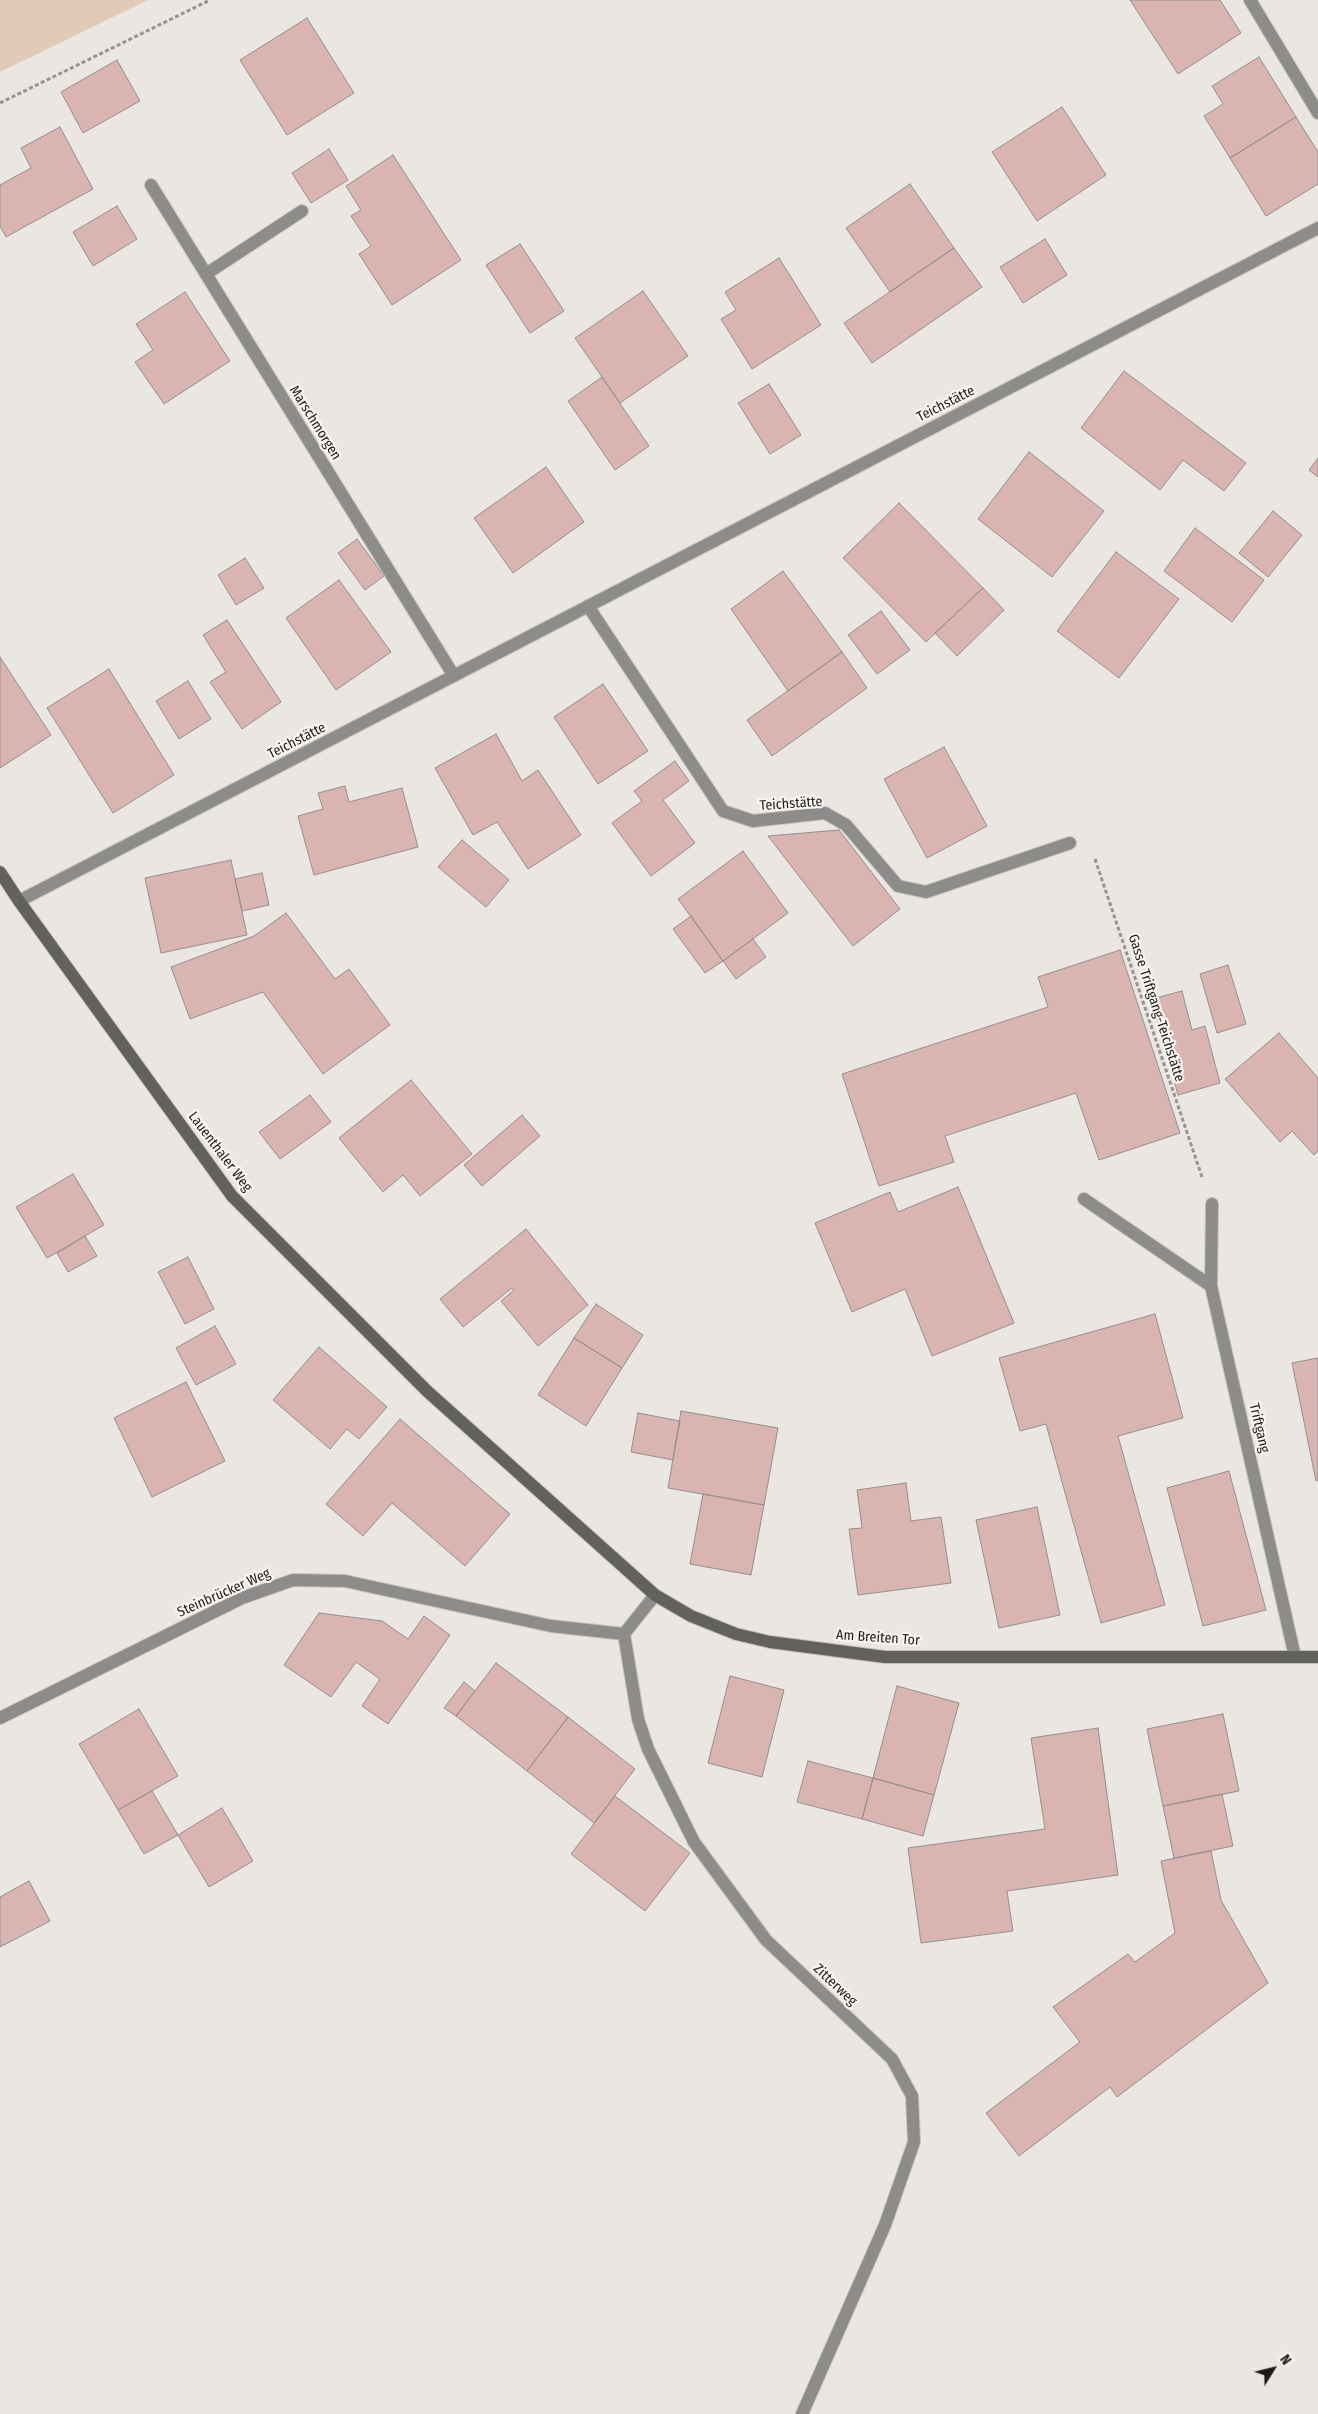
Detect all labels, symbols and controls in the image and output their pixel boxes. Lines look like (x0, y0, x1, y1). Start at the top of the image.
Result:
street label: Teichstätte (914, 382, 978, 426)
street label: Marschmorgen (286, 383, 344, 463)
street label: Teichstätte (265, 719, 329, 763)
street label: Teichstätte (759, 793, 823, 815)
street label: Gasse Triftgang-Teichstätte (1124, 932, 1188, 1084)
street label: Lauenthaler Weg (184, 1109, 256, 1195)
street label: Triftgang (1245, 1402, 1273, 1454)
street label: Steinbrücker Weg (175, 1565, 273, 1621)
street label: Am Breiten Tor (836, 1627, 920, 1649)
street label: Zitterweg (810, 1961, 860, 2009)
north arrow (1248, 2344, 1298, 2394)
text: N (1276, 2351, 1295, 2368)

